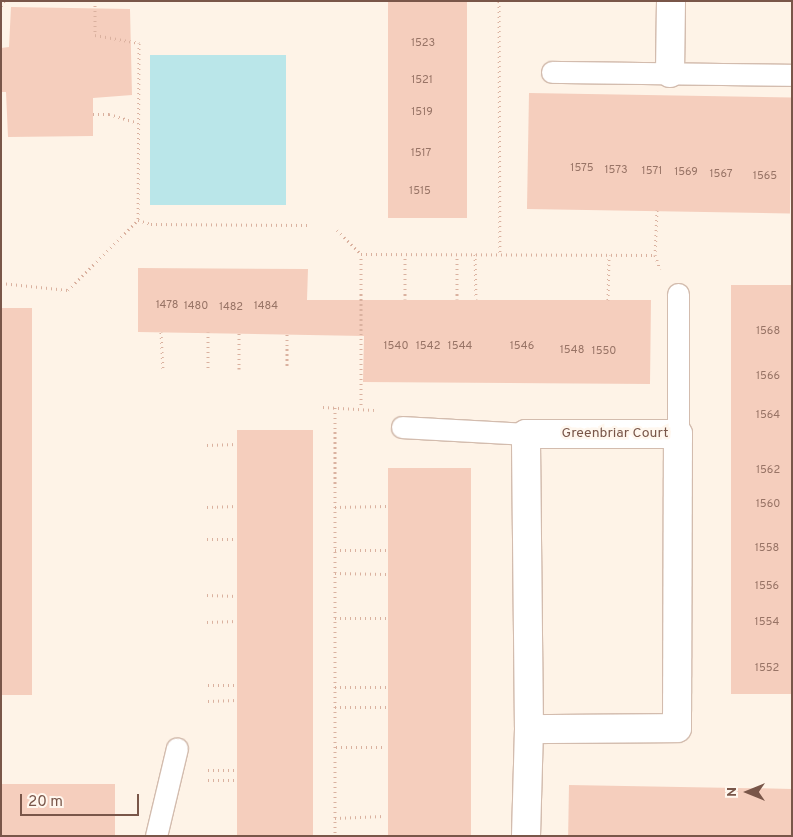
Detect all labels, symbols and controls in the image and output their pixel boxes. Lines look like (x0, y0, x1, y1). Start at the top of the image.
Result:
house number: 1523 (411, 36, 435, 50)
house number: 1521 (411, 73, 433, 87)
house number: 1519 (411, 105, 433, 119)
house number: 1517 (411, 146, 431, 160)
house number: 1575 (570, 161, 594, 175)
house number: 1573 (604, 163, 628, 177)
house number: 1571 (642, 164, 662, 178)
house number: 1569 (674, 165, 698, 179)
house number: 1567 (709, 167, 733, 181)
house number: 1565 (753, 169, 777, 183)
house number: 1515 (409, 184, 431, 198)
house number: 1478 (156, 298, 178, 312)
house number: 1480 (184, 299, 208, 313)
house number: 1484 (254, 299, 278, 313)
house number: 1482 (219, 300, 243, 314)
house number: 1568 (756, 324, 780, 338)
house number: 1540 (383, 339, 409, 353)
house number: 1542 (416, 339, 440, 353)
house number: 1544 (448, 339, 472, 353)
house number: 1546 (510, 339, 534, 353)
house number: 1548 (560, 343, 584, 357)
house number: 1550 (592, 344, 616, 358)
house number: 1566 (756, 369, 780, 383)
house number: 1564 (756, 408, 780, 422)
street label: Greenbriar Court (562, 426, 668, 442)
house number: 1562 (756, 463, 780, 477)
house number: 1560 (756, 497, 780, 511)
house number: 1558 (755, 541, 779, 555)
house number: 1556 (755, 579, 779, 593)
house number: 1554 (755, 615, 779, 629)
house number: 1552 (755, 661, 779, 675)
north arrow (723, 767, 773, 817)
scale bar (22, 784, 141, 816)
text: N (724, 787, 741, 797)
text: 20 m (28, 793, 63, 812)

